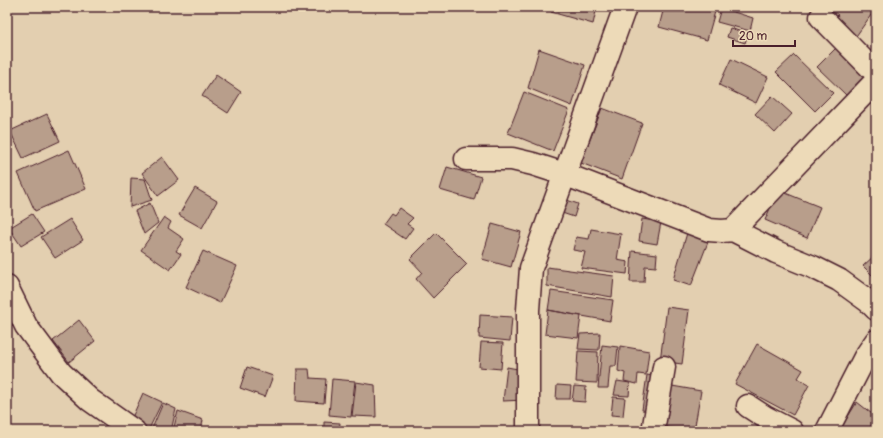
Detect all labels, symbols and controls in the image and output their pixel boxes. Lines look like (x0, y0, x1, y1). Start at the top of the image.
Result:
scale bar (733, 22, 795, 48)
text: 20 m (739, 29, 768, 44)

